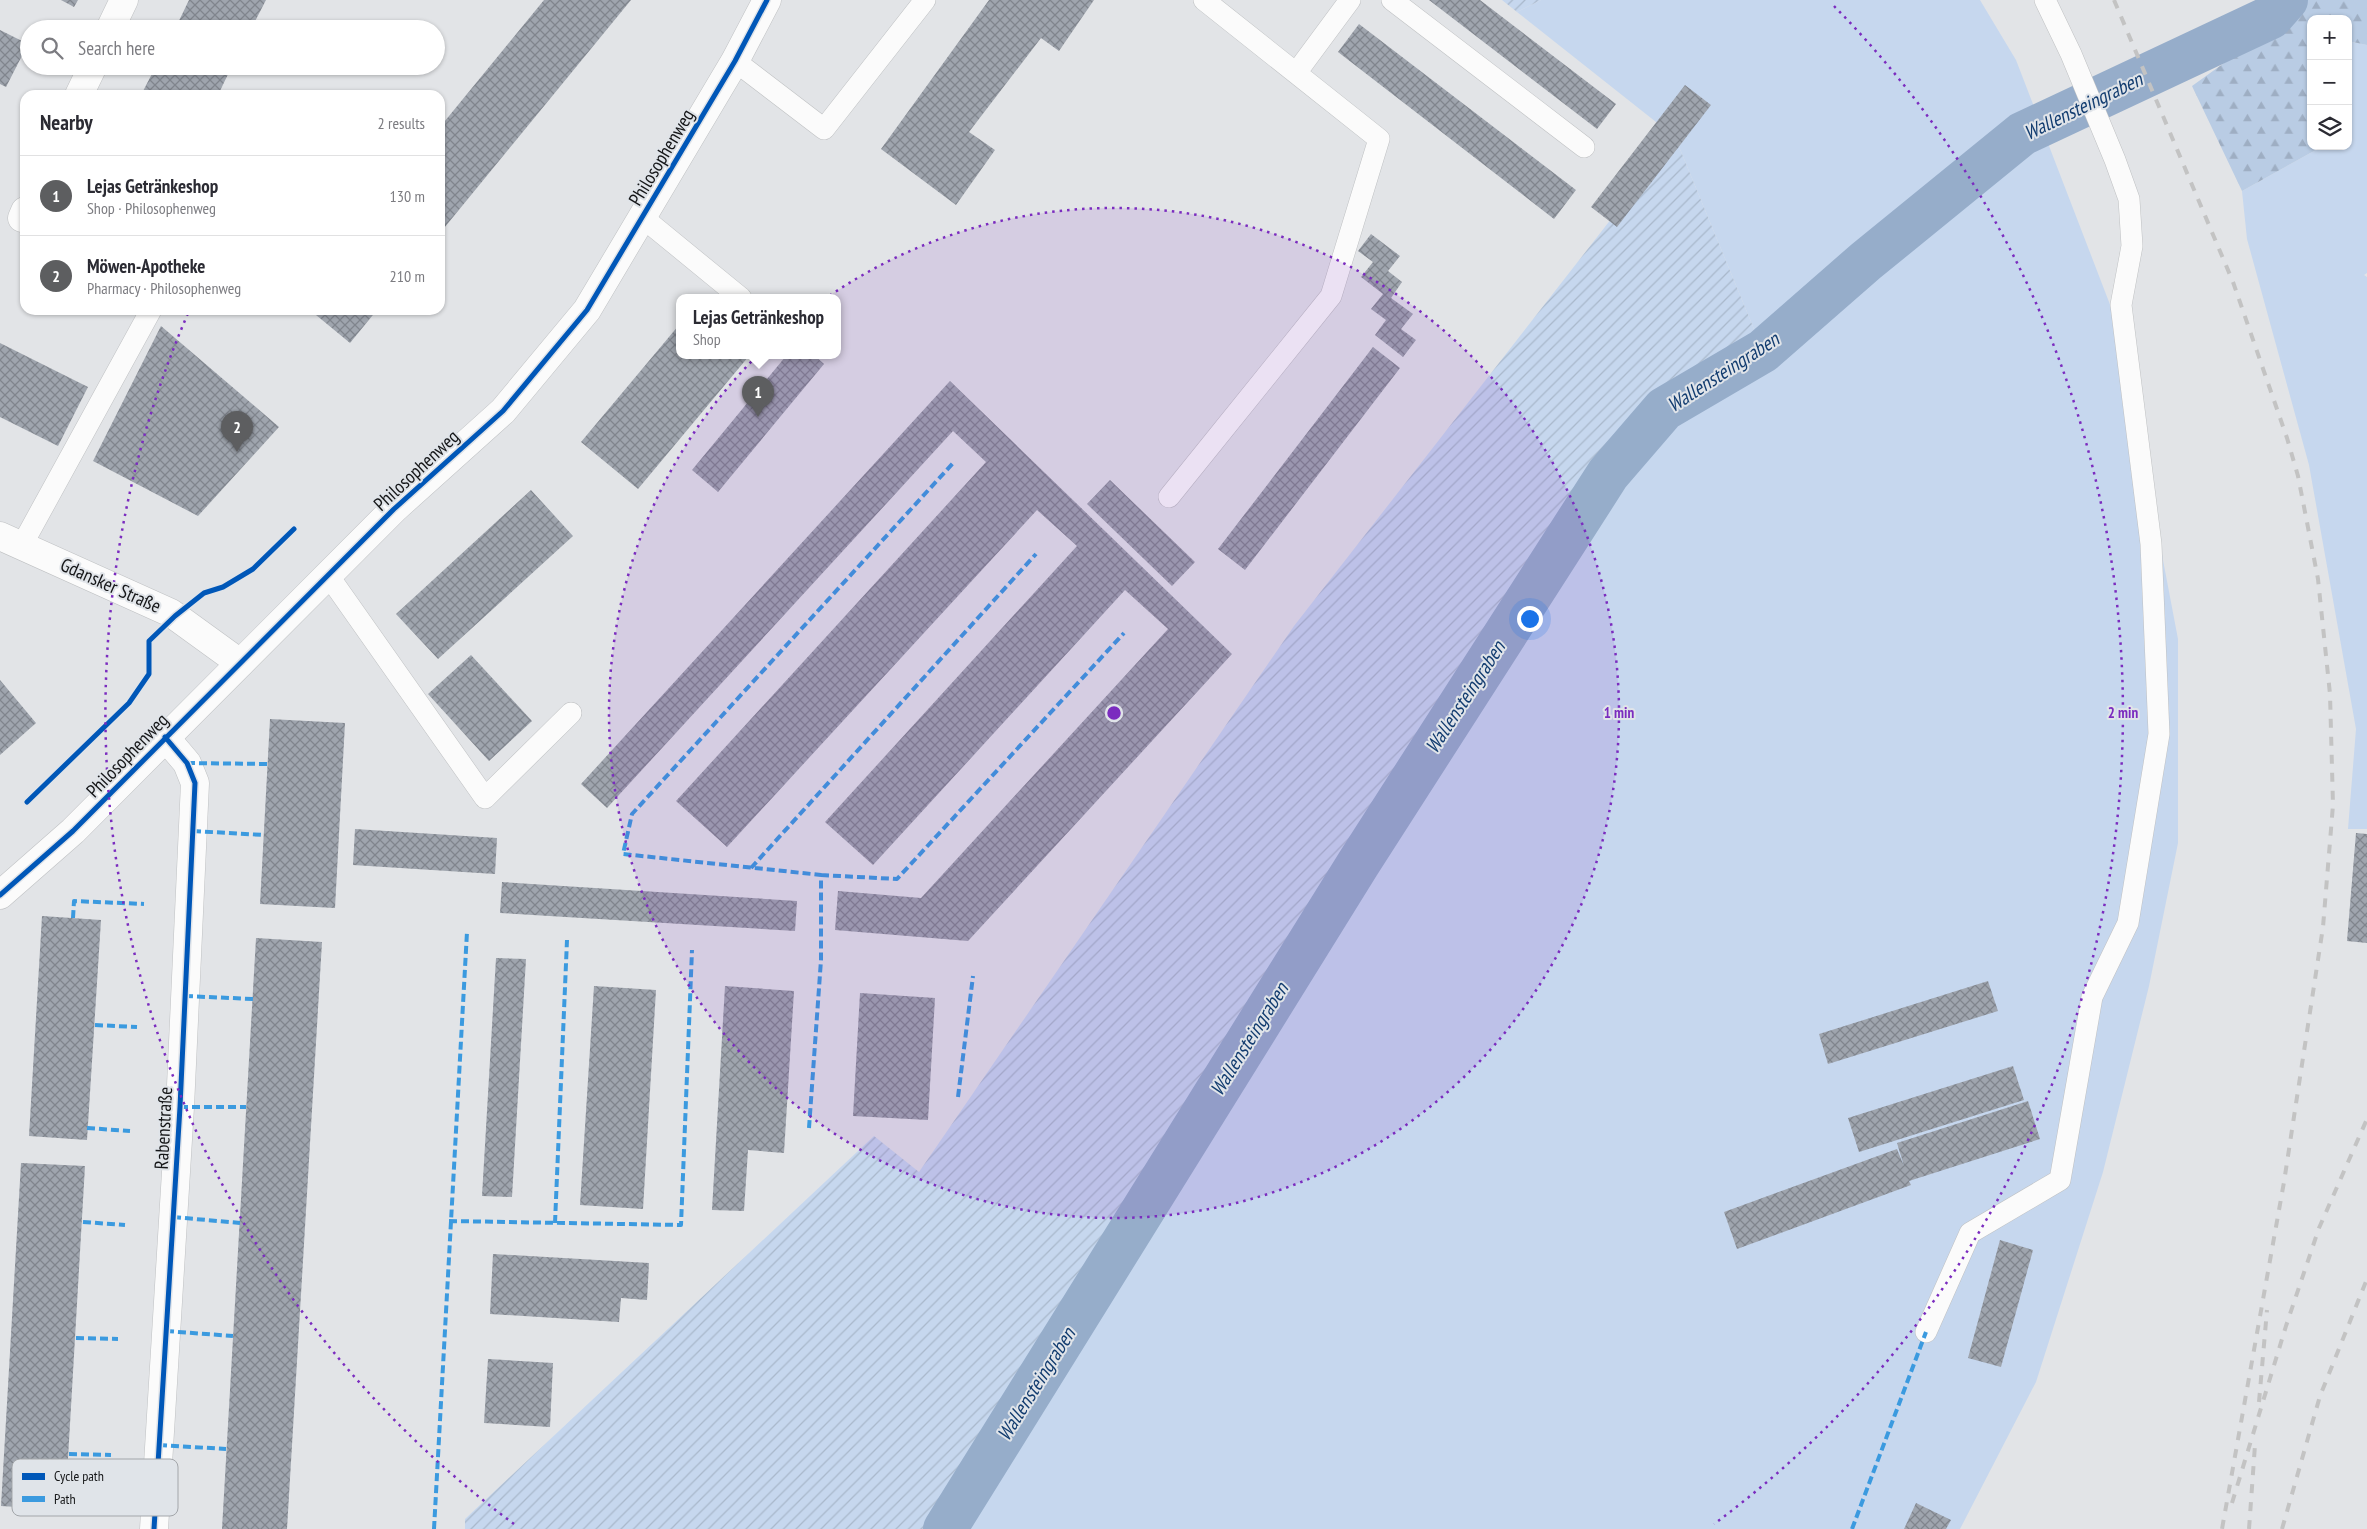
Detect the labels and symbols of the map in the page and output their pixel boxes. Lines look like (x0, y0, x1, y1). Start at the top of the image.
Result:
water label: Wallensteingraben (2020, 66, 2148, 146)
street label: Philosophenweg (623, 104, 699, 210)
water label: Wallensteingraben (1662, 325, 1785, 418)
pin: 1 (742, 376, 774, 417)
pin: 2 (221, 411, 253, 452)
street label: Philosophenweg (368, 424, 464, 516)
street label: Gdansker Straße (57, 552, 165, 618)
your location (1517, 606, 1543, 632)
water label: Wallensteingraben (1419, 635, 1512, 758)
text: 1 min (1604, 703, 1634, 722)
text: 2 min (2108, 703, 2138, 722)
centre of rings (1105, 704, 1123, 722)
street label: Philosophenweg (81, 708, 173, 802)
water label: Wallensteingraben (1204, 977, 1295, 1100)
street label: Rabenstraße (149, 1086, 177, 1170)
water label: Wallensteingraben (991, 1322, 1082, 1445)
legend (12, 1459, 178, 1516)
text: Cycle path (54, 1467, 104, 1485)
text: Path (54, 1490, 76, 1508)

